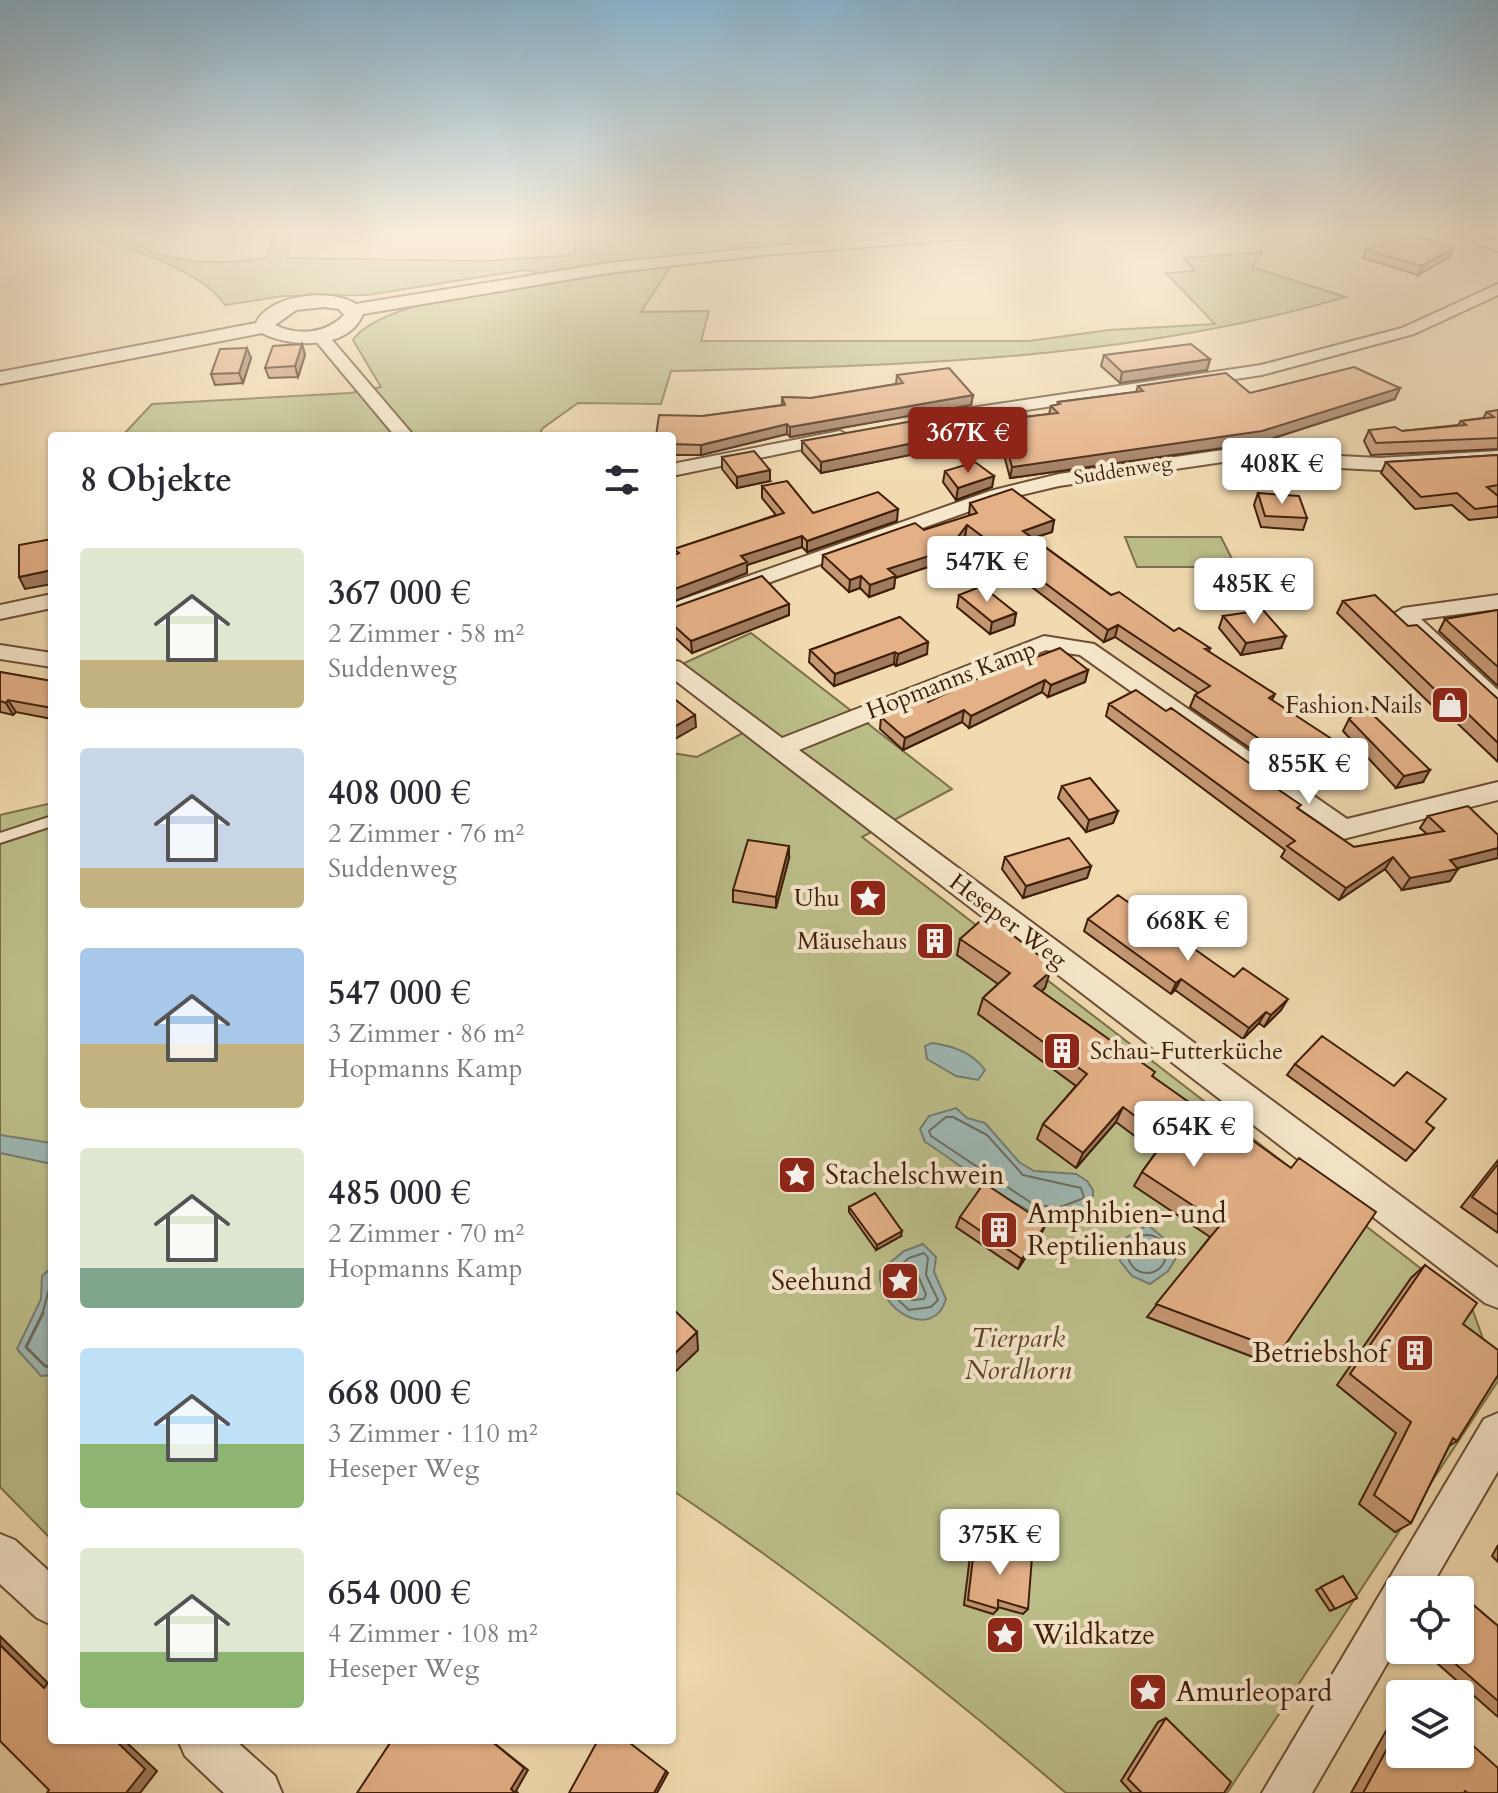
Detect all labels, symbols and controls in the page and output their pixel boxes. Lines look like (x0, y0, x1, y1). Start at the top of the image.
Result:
pin: 367K € (903, 407, 1033, 475)
text: 367K € (926, 415, 1010, 450)
pin: 408K € (1217, 438, 1347, 506)
text: 408K € (1240, 446, 1324, 481)
street label: Suddenweg (1072, 449, 1175, 491)
text: 8 Objekte (80, 457, 232, 503)
icon: filters (600, 458, 644, 502)
pin: 547K € (922, 536, 1052, 604)
text: 547K € (945, 544, 1029, 579)
pin: 485K € (1189, 558, 1319, 626)
text: 485K € (1212, 566, 1296, 601)
text: 367 000 € (328, 570, 471, 616)
icon: home (144, 580, 240, 676)
text: 2 Zimmer · 58 m² (328, 616, 524, 651)
street label: Hopmanns Kamp (861, 632, 1041, 728)
text: Suddenweg (328, 651, 457, 686)
shop icon: Fashion Nails (1429, 684, 1471, 726)
place label: Fashion Nails (1285, 689, 1422, 722)
pin: 855K € (1244, 738, 1374, 806)
text: 855K € (1267, 746, 1351, 781)
text: 408 000 € (328, 770, 471, 816)
icon: home (144, 780, 240, 876)
text: 2 Zimmer · 76 m² (328, 816, 524, 851)
text: Suddenweg (328, 851, 457, 886)
street label: Heseper Weg (942, 866, 1074, 977)
place icon: Uhu (847, 877, 889, 919)
place label: Uhu (794, 882, 840, 915)
pin: 668K € (1123, 895, 1253, 963)
text: 668K € (1146, 903, 1230, 938)
building icon: Mäusehaus (914, 920, 956, 962)
place label: Mäusehaus (797, 925, 907, 958)
text: 547 000 € (328, 970, 471, 1016)
icon: home (144, 980, 240, 1076)
text: 3 Zimmer · 86 m² (328, 1016, 524, 1051)
building icon: Schau-Futterküche (1041, 1030, 1083, 1072)
place label: Schau-Futterküche (1090, 1035, 1283, 1068)
text: Hopmanns Kamp (328, 1051, 523, 1086)
pin: 654K € (1129, 1101, 1259, 1169)
text: 654K € (1152, 1109, 1236, 1144)
place icon: Stachelschwein (776, 1154, 818, 1196)
place label: Stachelschwein (825, 1156, 1004, 1194)
text: 485 000 € (328, 1170, 471, 1216)
icon: home (144, 1180, 240, 1276)
place label: Amphibien- und Reptilienhaus (1027, 1195, 1227, 1265)
building icon: Amphibien- und Reptilienhaus (978, 1209, 1020, 1251)
text: 2 Zimmer · 70 m² (328, 1216, 524, 1251)
text: Hopmanns Kamp (328, 1251, 523, 1286)
place icon: Seehund (879, 1260, 921, 1302)
place label: Seehund (771, 1262, 872, 1300)
park label: Tierpark Nordhorn (965, 1319, 1072, 1389)
building icon: Betriebshof (1394, 1332, 1436, 1374)
place label: Betriebshof (1252, 1334, 1391, 1372)
text: 668 000 € (328, 1370, 471, 1416)
icon: home (144, 1380, 240, 1476)
text: 3 Zimmer · 110 m² (328, 1416, 538, 1451)
text: Heseper Weg (328, 1451, 479, 1486)
pin: 375K € (935, 1509, 1065, 1577)
text: 375K € (958, 1517, 1042, 1552)
text: 654 000 € (328, 1570, 471, 1616)
map controls (1386, 1576, 1474, 1768)
button: locate (1386, 1576, 1474, 1664)
icon: home (144, 1580, 240, 1676)
place icon: Wildkatze (984, 1614, 1026, 1656)
text: 4 Zimmer · 108 m² (328, 1616, 538, 1651)
place label: Wildkatze (1032, 1616, 1155, 1654)
text: Heseper Weg (328, 1651, 479, 1686)
place icon: Amurleopard (1127, 1671, 1169, 1713)
place label: Amurleopard (1176, 1673, 1332, 1711)
button: layers (1386, 1680, 1474, 1768)

